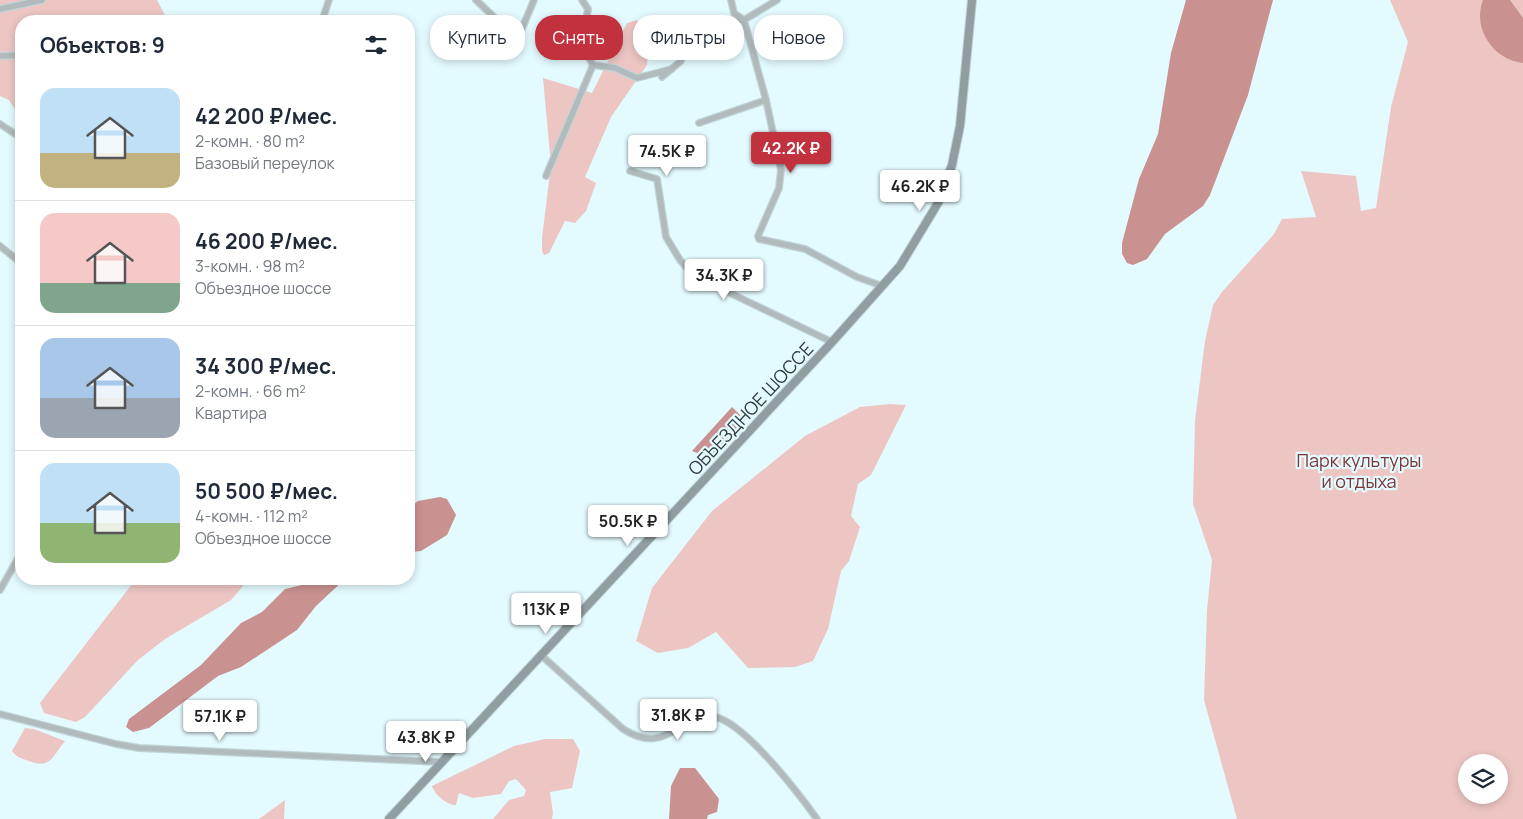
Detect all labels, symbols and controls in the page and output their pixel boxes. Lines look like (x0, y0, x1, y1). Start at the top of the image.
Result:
chip: Купить (430, 15, 525, 60)
chip: Снять (535, 15, 623, 60)
chip: Фильтры (633, 15, 744, 60)
chip: Новое (754, 15, 843, 60)
text: Объектов: 9 (40, 31, 165, 59)
icon: filters (362, 31, 390, 59)
text: 42 200 ₽/мес. (195, 102, 338, 130)
icon: home (80, 108, 140, 168)
text: 2-комн. · 80 m² (195, 130, 305, 152)
pin: 42.2K ₽ (745, 132, 837, 174)
pin: 74.5K ₽ (621, 134, 713, 177)
text: 42.2K ₽ (762, 137, 820, 159)
text: 74.5K ₽ (639, 140, 695, 162)
text: Базовый переулок (195, 152, 335, 174)
pin: 46.2K ₽ (874, 170, 966, 212)
text: 46.2K ₽ (891, 175, 949, 197)
text: 46 200 ₽/мес. (195, 227, 338, 255)
icon: home (80, 233, 140, 293)
text: 3-комн. · 98 m² (195, 255, 305, 277)
pin: 34.3K ₽ (678, 258, 770, 301)
text: 34.3K ₽ (695, 264, 753, 286)
text: Объездное шоссе (195, 277, 331, 299)
street label: ОБЪЕЗДНОЕ ШОССЕ (682, 337, 818, 480)
text: 34 300 ₽/мес. (195, 352, 337, 380)
icon: home (80, 358, 140, 418)
text: 2-комн. · 66 m² (195, 380, 306, 402)
text: Квартира (195, 402, 267, 424)
park label: Парк культуры и отдыха (1297, 448, 1421, 493)
text: 50 500 ₽/мес. (195, 477, 338, 505)
icon: home (80, 483, 140, 543)
pin: 50.5K ₽ (582, 504, 674, 547)
text: 4-комн. · 112 m² (195, 505, 308, 527)
text: 50.5K ₽ (599, 510, 657, 532)
text: Объездное шоссе (195, 527, 331, 549)
pin: 113K ₽ (505, 592, 587, 635)
text: 113K ₽ (522, 598, 570, 620)
pin: 31.8K ₽ (632, 698, 724, 741)
pin: 57.1K ₽ (174, 700, 266, 742)
text: 31.8K ₽ (651, 704, 705, 726)
text: 57.1K ₽ (194, 705, 246, 727)
pin: 43.8K ₽ (380, 720, 472, 763)
text: 43.8K ₽ (397, 726, 455, 748)
map controls (1458, 754, 1508, 804)
button: layers (1458, 754, 1508, 804)

